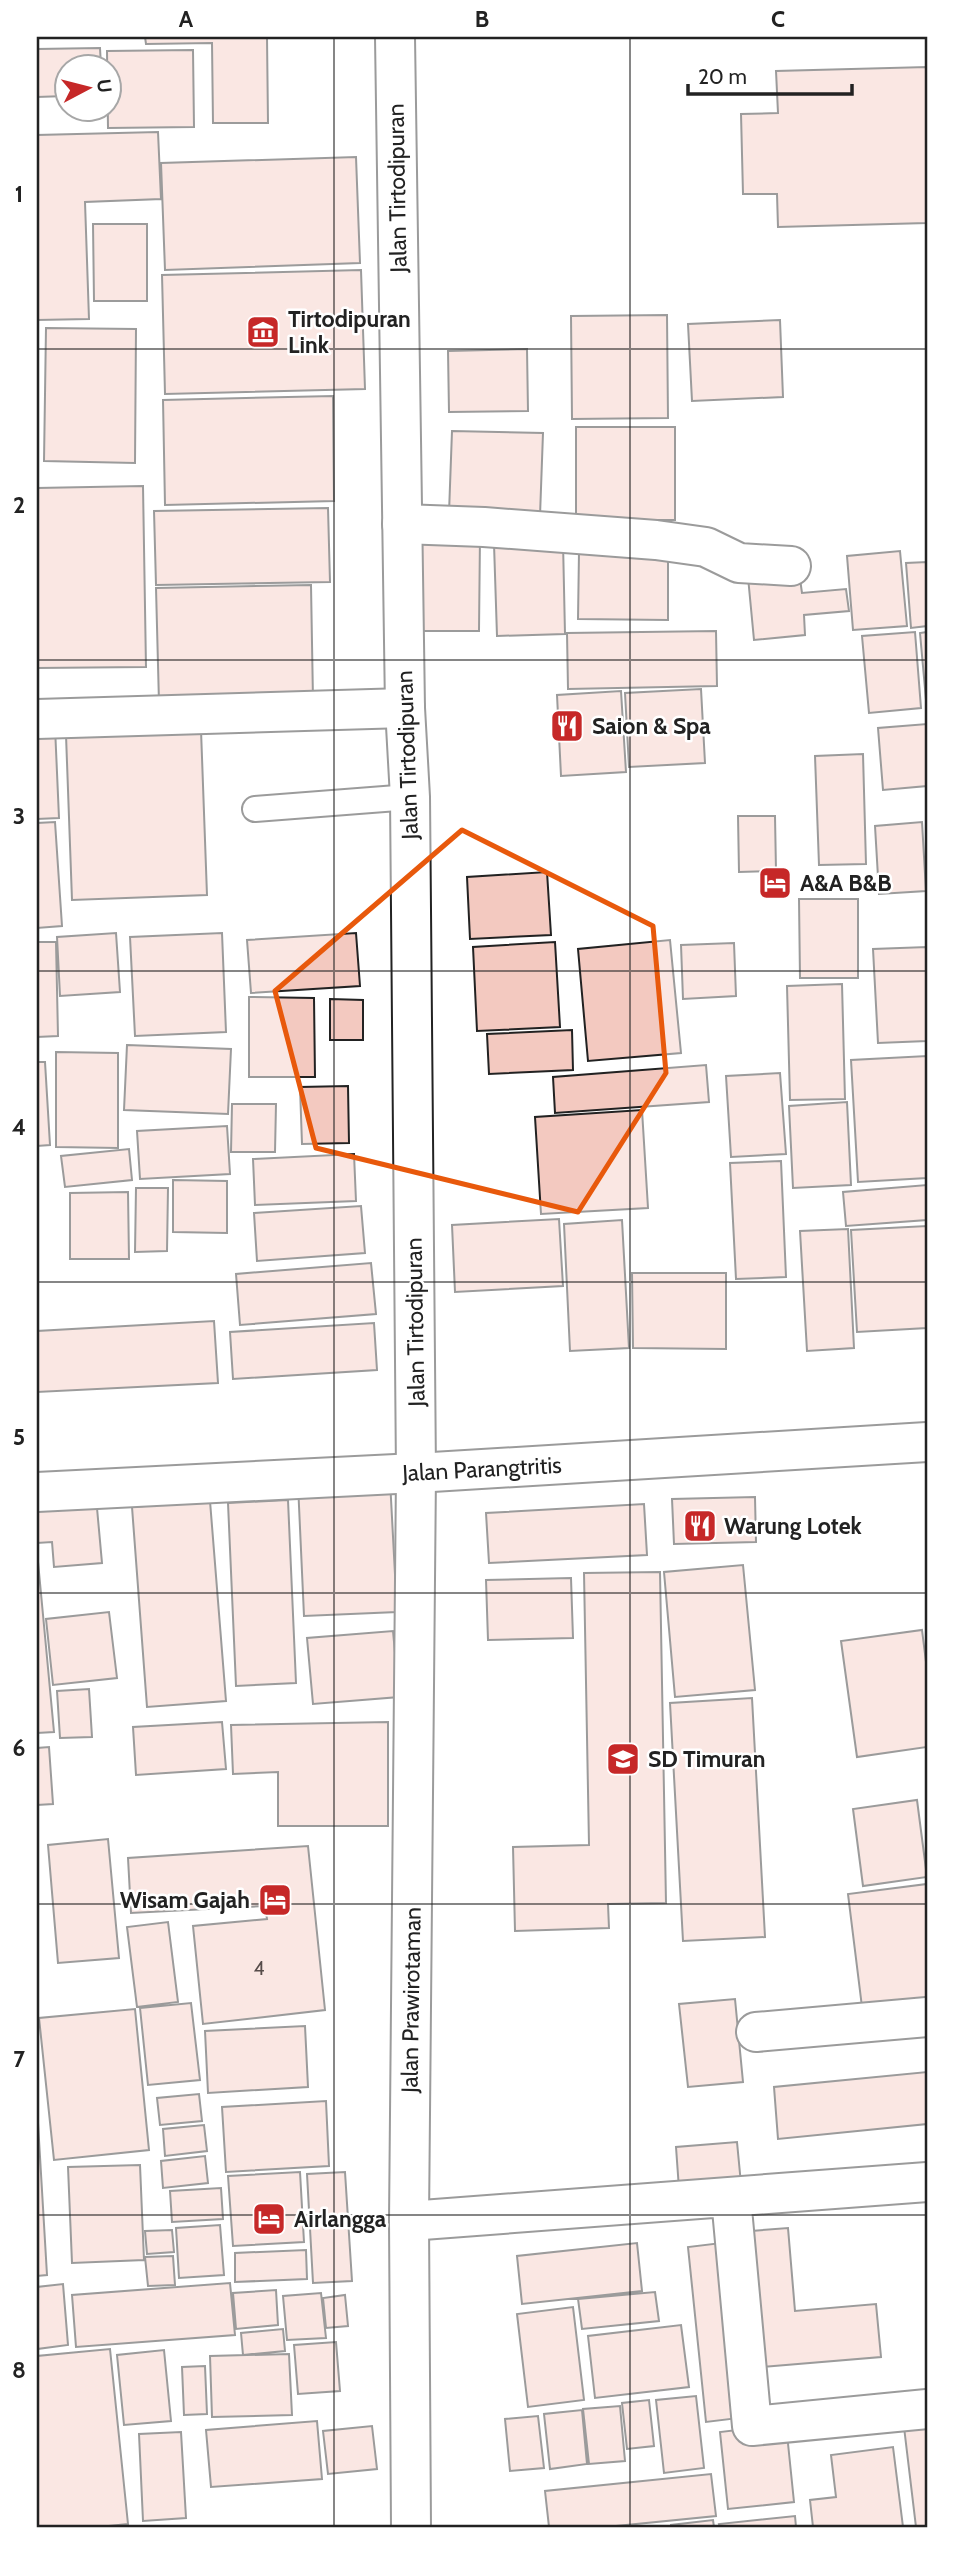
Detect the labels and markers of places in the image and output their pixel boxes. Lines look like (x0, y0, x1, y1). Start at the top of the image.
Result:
place label: Tirtodipuran Link (288, 305, 411, 359)
museum icon: Tirtodipuran Link (244, 313, 282, 351)
restaurant icon: Saion & Spa (548, 707, 586, 745)
place label: Saion & Spa (592, 712, 711, 740)
hotel icon: A&A B&B (756, 864, 794, 902)
place label: A&A B&B (800, 869, 892, 897)
restaurant icon: Warung Lotek (681, 1507, 719, 1545)
place label: Warung Lotek (724, 1512, 863, 1540)
school or university icon: SD Timuran (604, 1740, 642, 1778)
place label: SD Timuran (648, 1745, 765, 1773)
hotel icon: Wisam Gajah (256, 1881, 294, 1919)
place label: Wisam Gajah (120, 1886, 250, 1914)
hotel icon: Airlangga (250, 2200, 288, 2238)
place label: Airlangga (294, 2205, 387, 2233)

